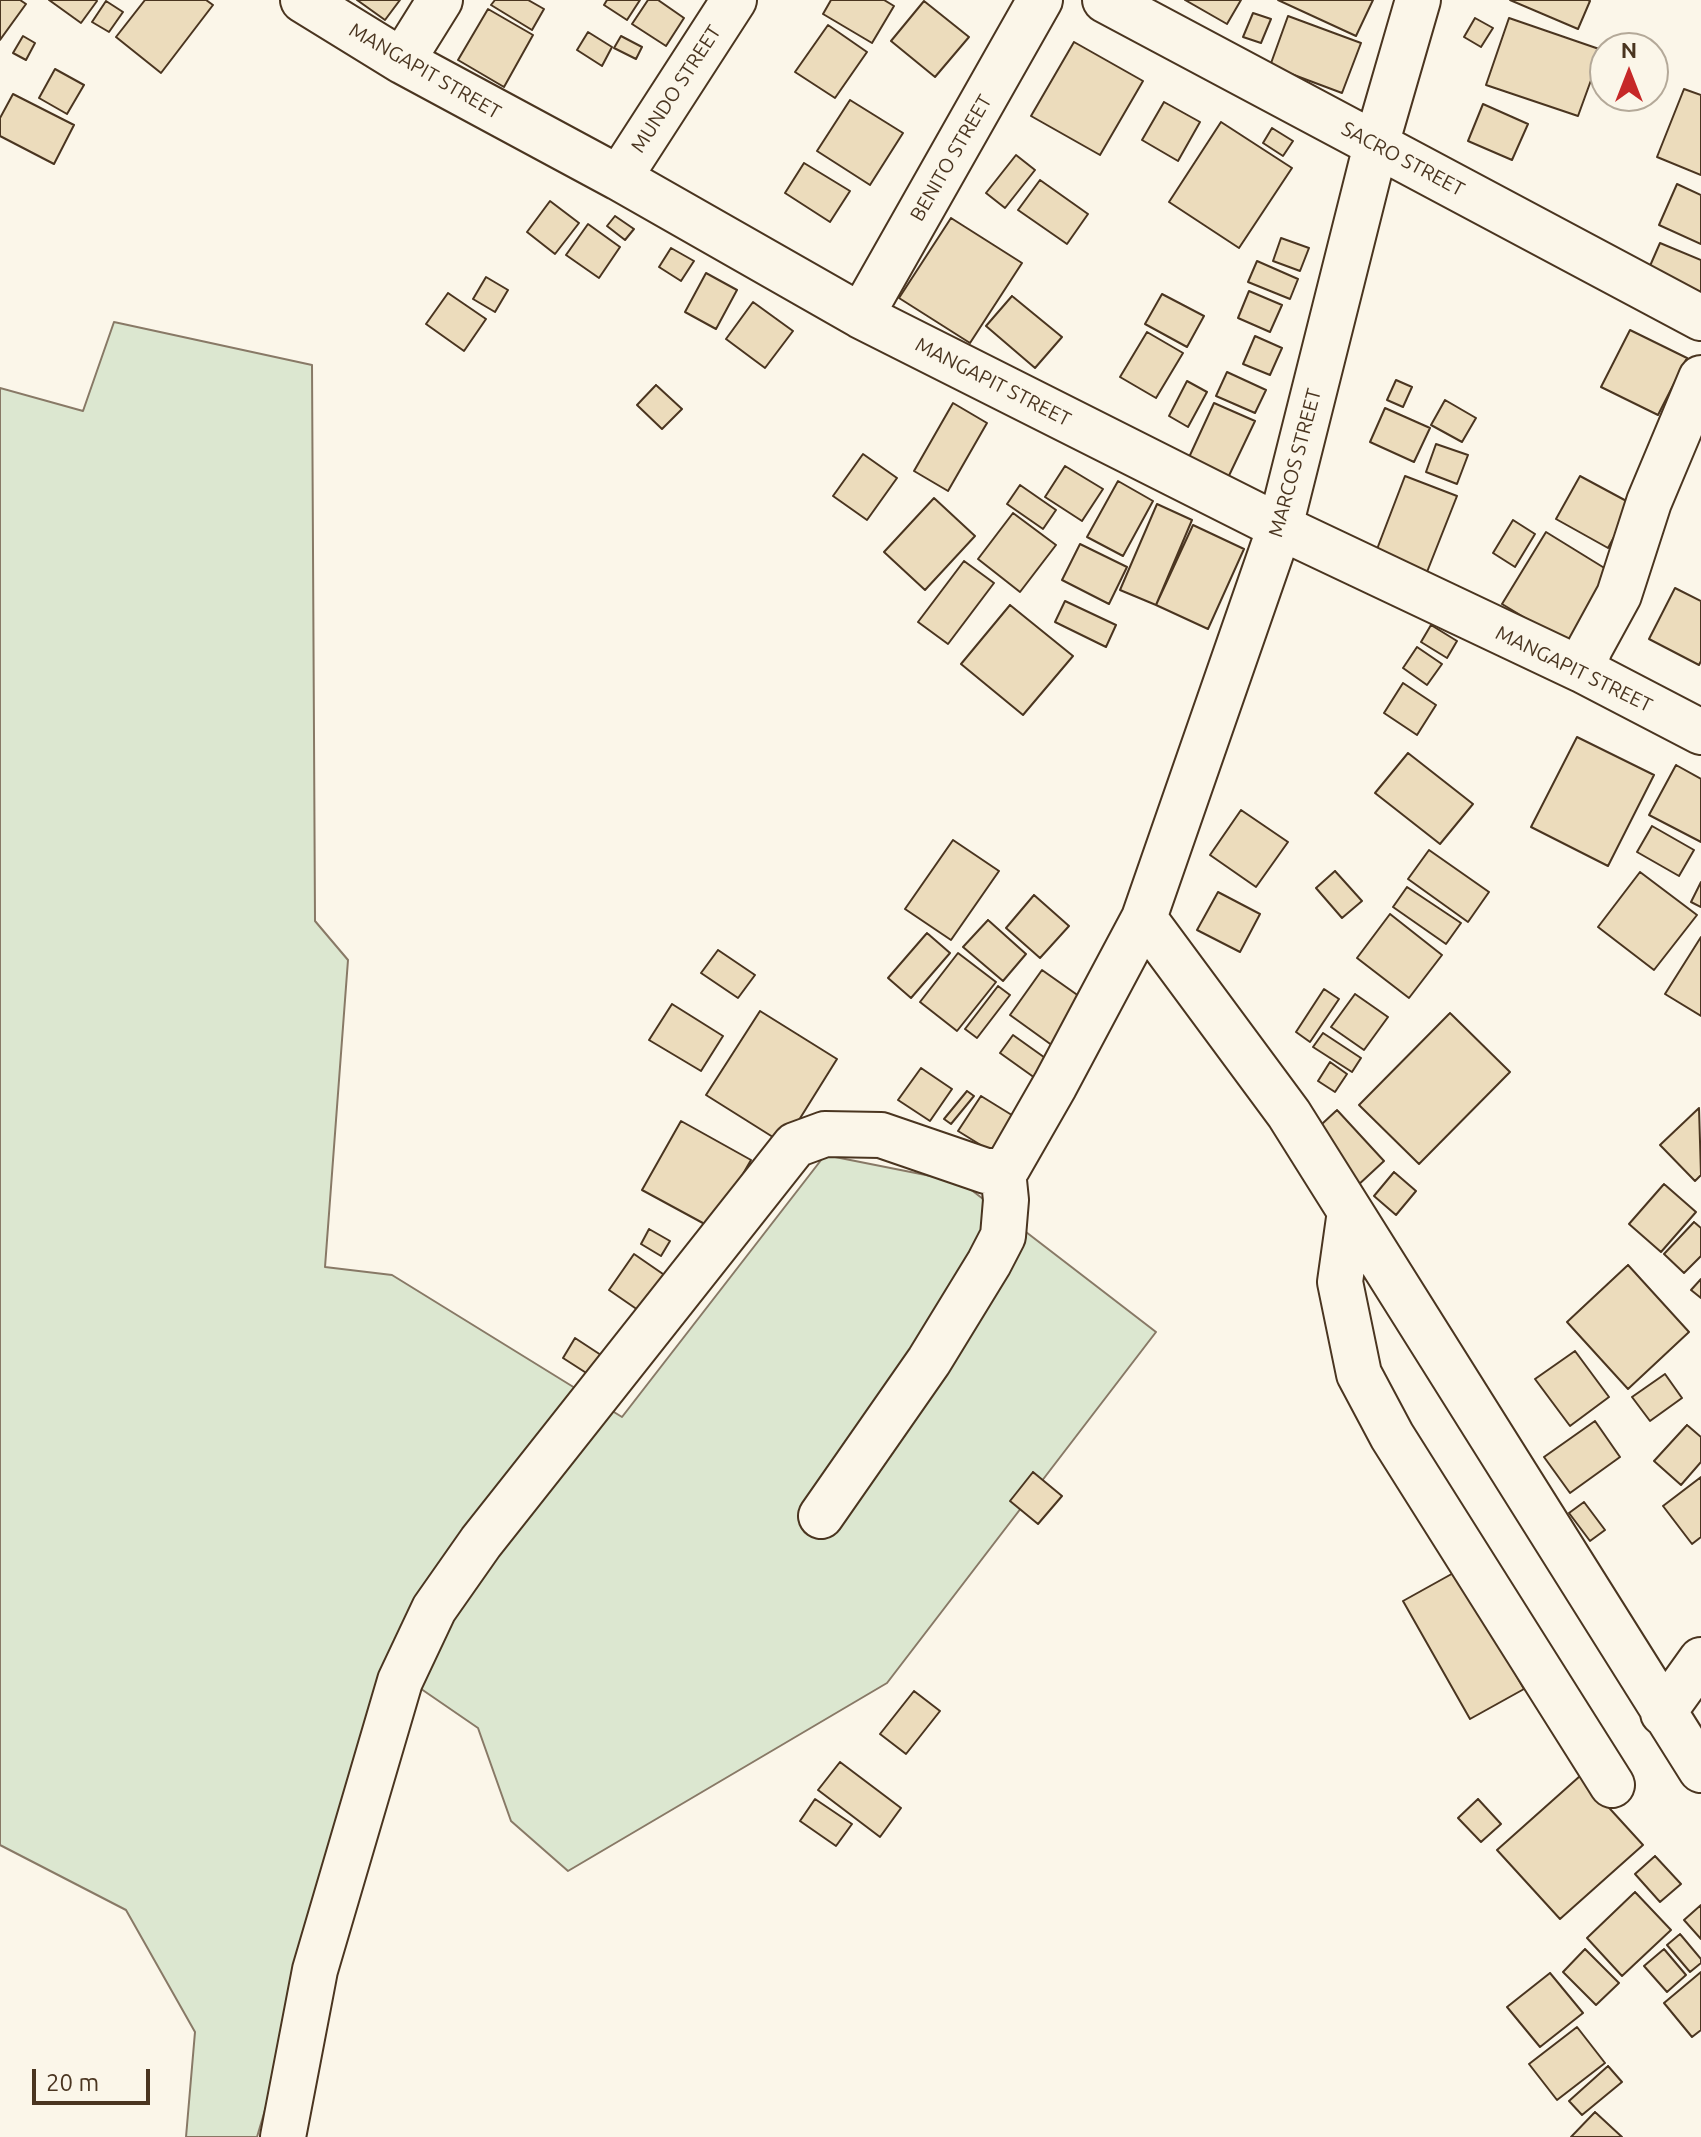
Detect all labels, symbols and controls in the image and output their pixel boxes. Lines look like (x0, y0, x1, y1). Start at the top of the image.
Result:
street label: MANGAPIT STREET (345, 18, 505, 124)
street label: MUNDO STREET (626, 21, 726, 157)
north arrow (1589, 32, 1669, 112)
text: N (1621, 37, 1637, 62)
street label: BENITO STREET (905, 91, 997, 225)
street label: SACRO STREET (1337, 117, 1469, 201)
street label: MANGAPIT STREET (911, 332, 1075, 432)
street label: MARCOS STREET (1264, 386, 1326, 540)
street label: MANGAPIT STREET (1492, 621, 1656, 717)
scale bar (36, 2053, 154, 2103)
text: 20 m (46, 2069, 99, 2096)

